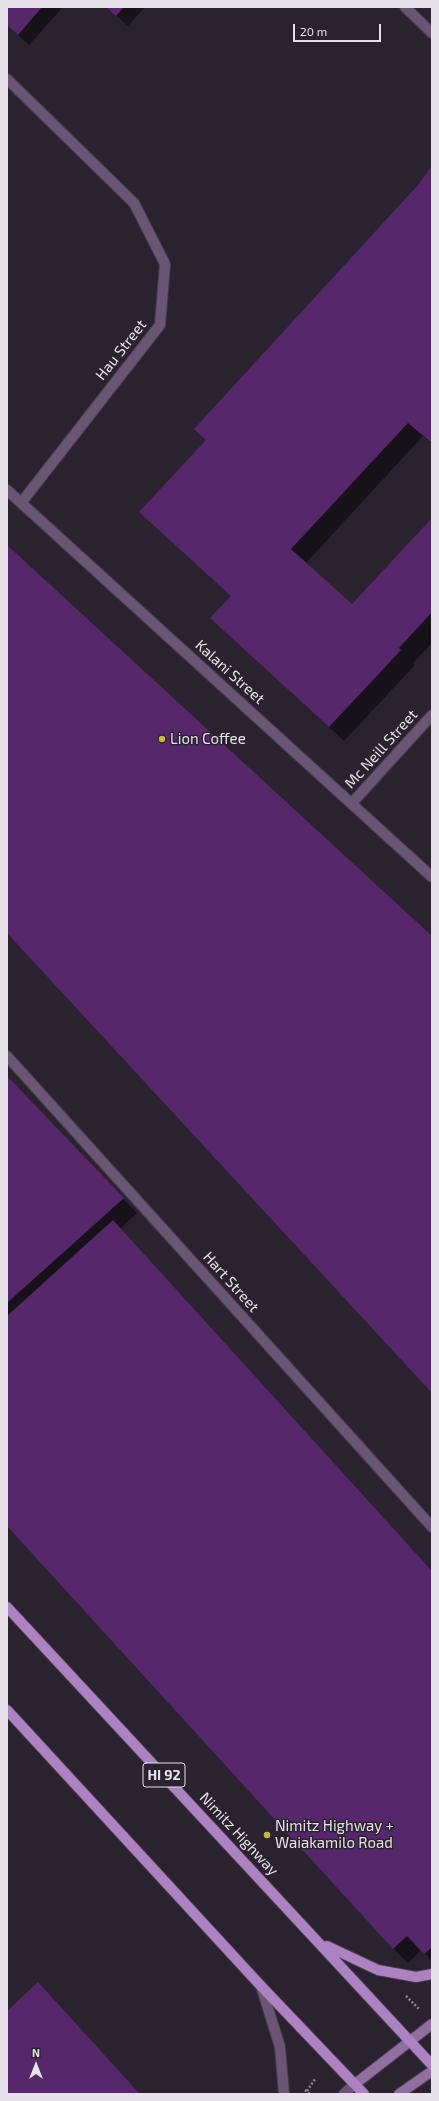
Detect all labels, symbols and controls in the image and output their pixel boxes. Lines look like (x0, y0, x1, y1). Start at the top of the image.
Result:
scale bar (295, 16, 383, 42)
text: 20 m (300, 24, 327, 38)
street label: Hau Street (92, 316, 150, 384)
street label: Kalani Street (192, 636, 268, 708)
street label: Mc Neill Street (341, 706, 421, 792)
place label: Lion Coffee (170, 730, 246, 748)
marker: Lion Coffee (157, 734, 167, 744)
street label: Hart Street (199, 1248, 263, 1316)
road number: HI 92 (143, 1763, 185, 1787)
street label: Nimitz Highway (196, 1789, 282, 1879)
place label: Nimitz Highway + Waiakamilo Road (275, 1817, 394, 1852)
marker: Nimitz Highway + Waiakamilo Road (262, 1830, 272, 1840)
north arrow (16, 2045, 56, 2085)
text: N (32, 2046, 40, 2059)

